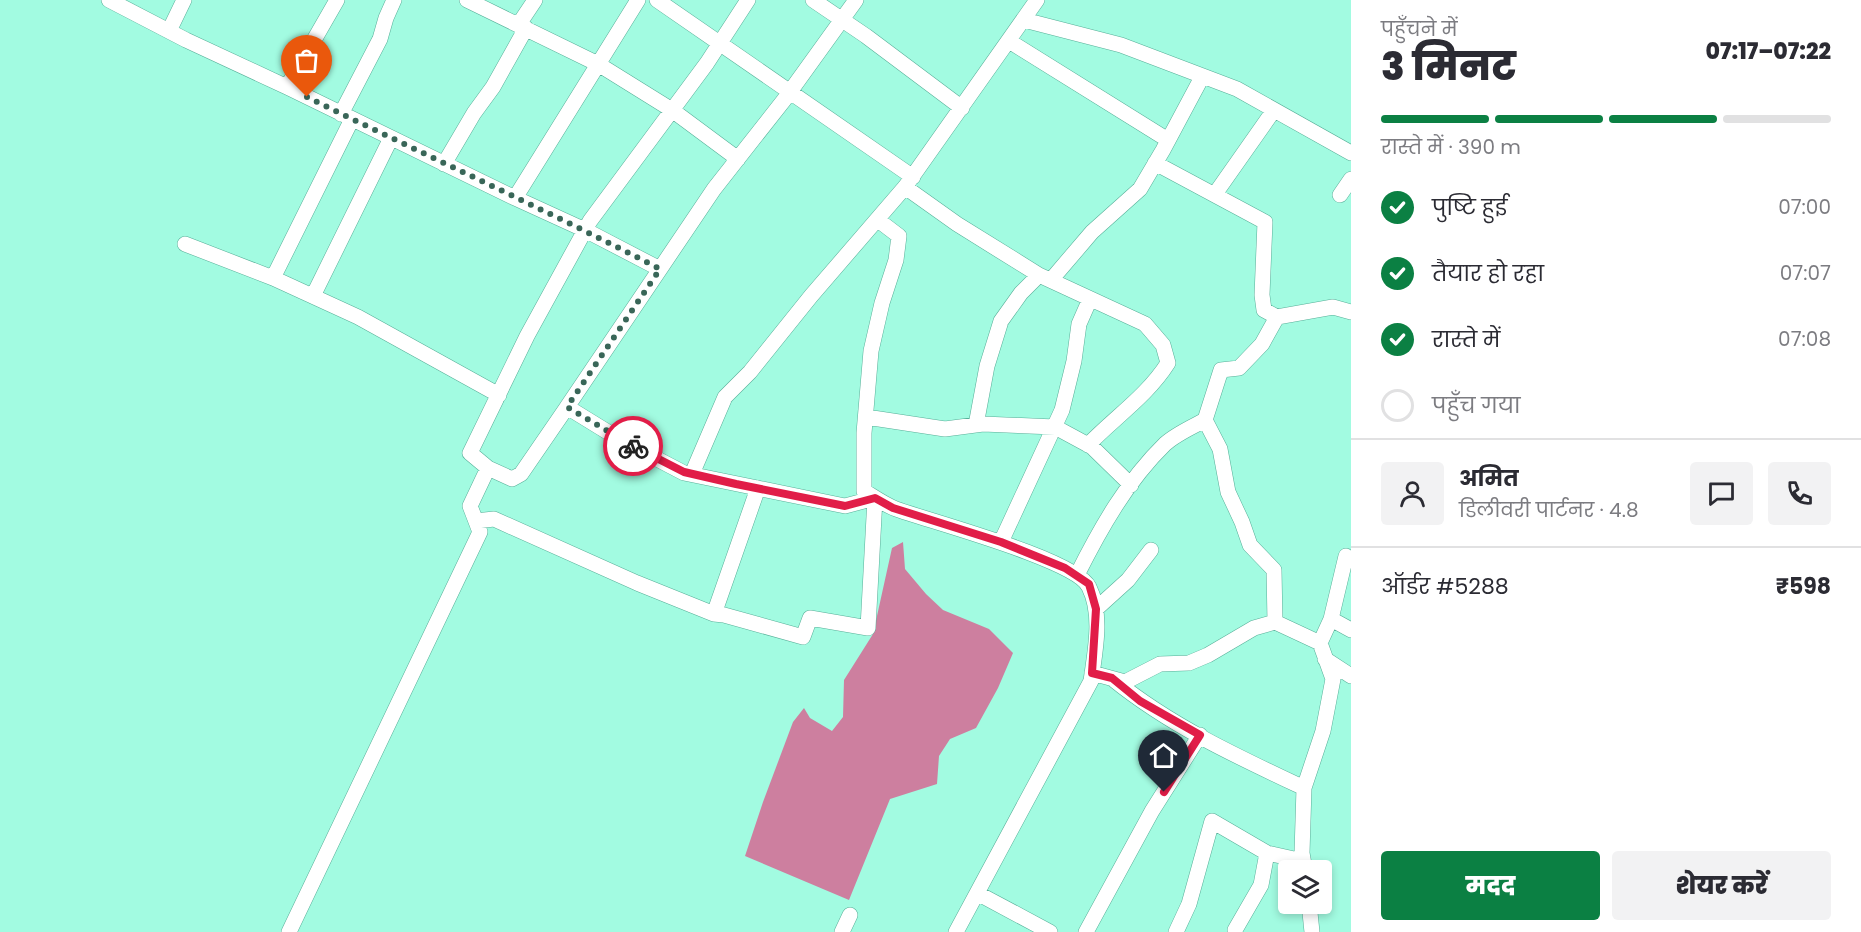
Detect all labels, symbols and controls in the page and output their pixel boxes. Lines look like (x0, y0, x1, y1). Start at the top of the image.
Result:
text: पहुँचने में (1381, 15, 1457, 43)
pin (281, 35, 332, 97)
text: 07:17–07:22 (1706, 36, 1831, 67)
text: 3 मिनट (1381, 39, 1516, 94)
icon: bag (290, 44, 323, 77)
text: रास्ते में · 390 m (1381, 133, 1521, 161)
icon: check (1381, 191, 1414, 224)
text: पुष्टि हुई (1432, 192, 1507, 223)
text: 07:00 (1778, 193, 1831, 221)
icon: check (1381, 257, 1414, 290)
text: तैयार हो रहा (1432, 258, 1544, 289)
text: 07:07 (1780, 259, 1831, 287)
icon: check (1381, 323, 1414, 356)
text: रास्ते में (1432, 324, 1500, 355)
text: 07:08 (1778, 325, 1831, 353)
text: पहुँच गया (1432, 390, 1520, 421)
courier (603, 416, 663, 476)
icon: bike (617, 430, 650, 463)
button: person (1381, 462, 1444, 525)
button: chat (1690, 462, 1753, 525)
button: phone (1768, 462, 1831, 525)
text: अमित (1459, 463, 1519, 494)
text: डिलीवरी पार्टनर · 4.8 (1459, 496, 1639, 524)
text: ऑर्डर #5288 (1381, 571, 1509, 602)
text: ₹598 (1776, 571, 1831, 602)
pin (1138, 730, 1189, 792)
icon: home (1147, 739, 1180, 772)
button: मदद (1381, 851, 1600, 920)
button: शेयर करें (1612, 851, 1831, 920)
map controls (1278, 860, 1332, 914)
button: layers (1278, 860, 1332, 914)

